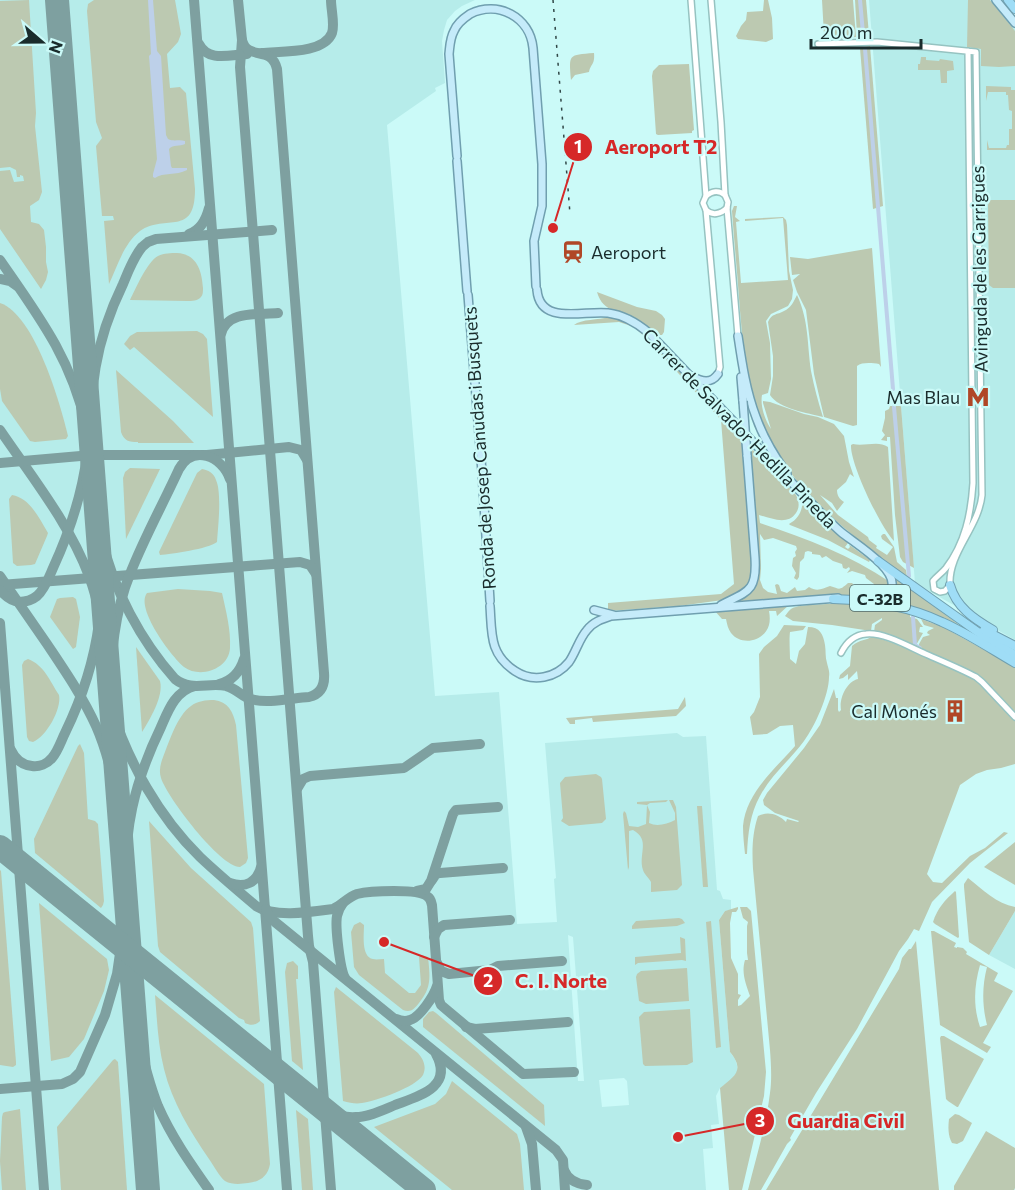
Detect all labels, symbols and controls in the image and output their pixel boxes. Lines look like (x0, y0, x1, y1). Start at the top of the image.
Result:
north arrow (12, 12, 72, 72)
scale bar (811, 12, 920, 50)
text: 200 m (820, 21, 873, 43)
text: N (46, 38, 68, 56)
callout: Aeroport T2 (563, 128, 730, 166)
text: Aeroport T2 (605, 134, 717, 158)
text: 1 (574, 135, 582, 157)
street label: Avinguda de les Garrigues (966, 165, 992, 373)
station icon: Aeroport (560, 239, 586, 265)
place label: Aeroport (591, 241, 666, 263)
street label: Ronda de Josep Canudas i Busquets (458, 306, 500, 590)
street label: Carrer de Salvador Hedilla Pineda (638, 323, 842, 533)
metro station icon: Mas Blau (965, 384, 991, 410)
place label: Mas Blau (886, 386, 960, 408)
road number: C-32B (850, 585, 910, 611)
building icon: Cal Monés (942, 698, 968, 724)
place label: Cal Monés (851, 700, 937, 722)
callout: C. I. Norte (473, 962, 619, 1000)
text: C. I. Norte (515, 968, 607, 992)
text: 2 (483, 969, 493, 991)
callout: Guardia Civil (745, 1102, 916, 1140)
text: Guardia Civil (787, 1108, 905, 1132)
text: 3 (755, 1109, 765, 1131)

